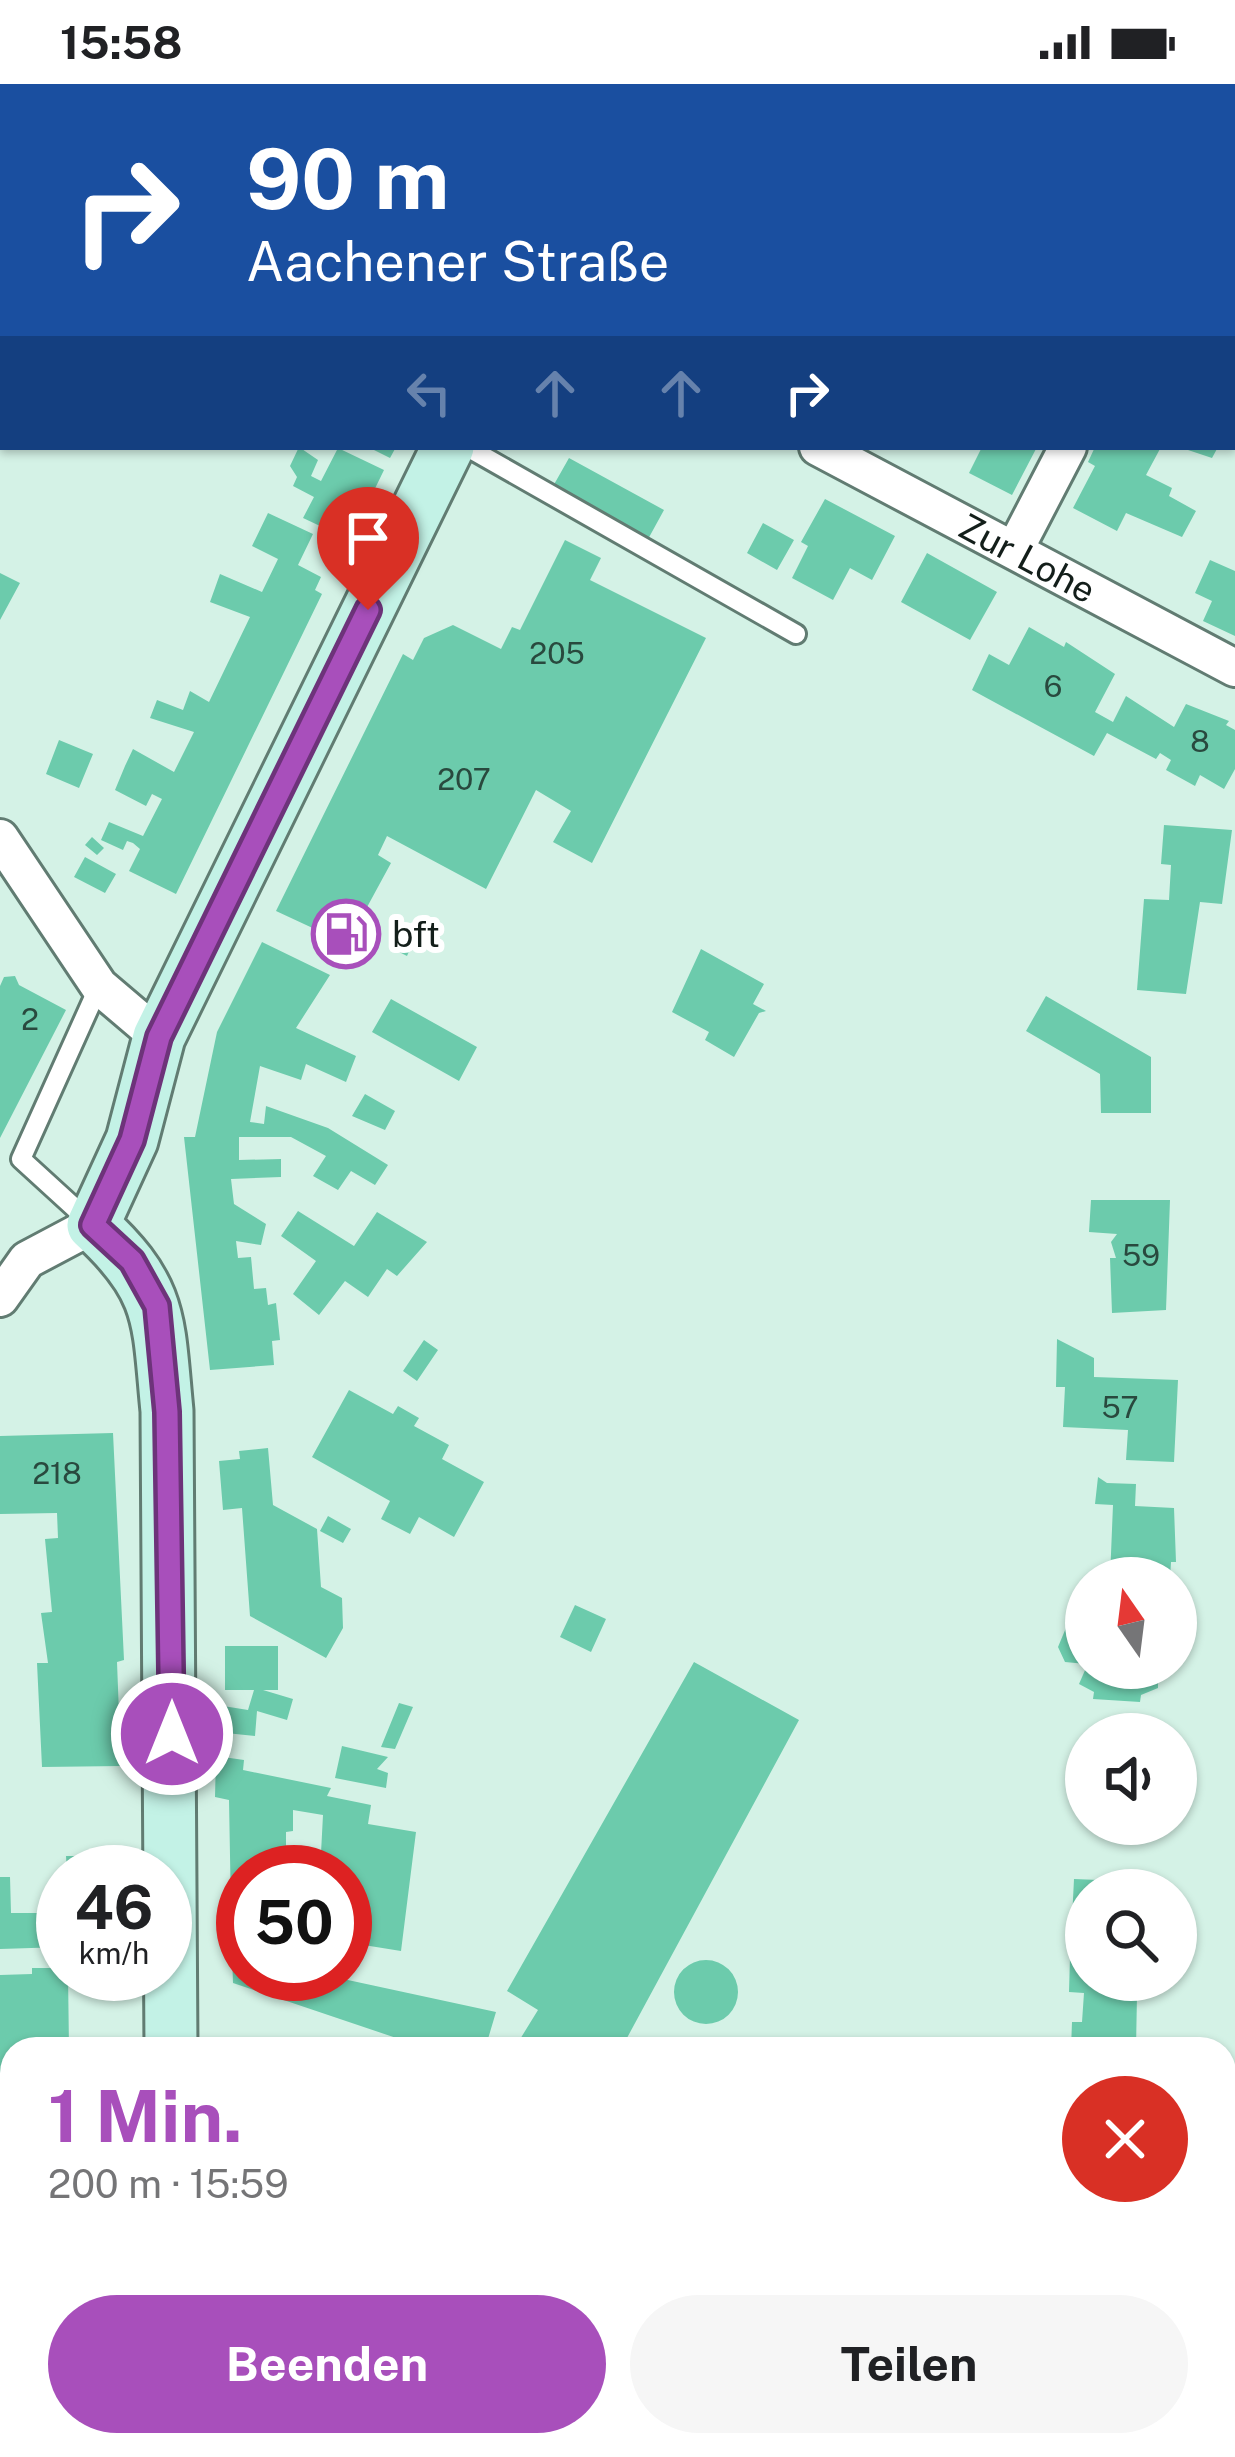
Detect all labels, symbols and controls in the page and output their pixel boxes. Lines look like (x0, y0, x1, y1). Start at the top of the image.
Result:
text: 15:58 (60, 16, 182, 69)
text: 90 m (246, 129, 449, 228)
icon: right (48, 132, 204, 288)
text: Aachener Straße (246, 230, 669, 293)
icon: left (396, 360, 462, 426)
icon: ahead (522, 360, 588, 426)
icon: ahead (648, 360, 714, 426)
icon: right (774, 360, 840, 426)
pin (317, 487, 419, 610)
icon: arrive (335, 505, 401, 571)
street label: Zur Lohe (952, 505, 1103, 611)
house number: 205 (529, 635, 585, 671)
house number: 6 (1044, 668, 1062, 704)
house number: 8 (1190, 723, 1210, 759)
house number: 207 (437, 761, 491, 797)
fuel station icon: bft (311, 899, 381, 969)
place label: bft (392, 913, 440, 955)
house number: 2 (21, 1001, 39, 1037)
house number: 59 (1122, 1237, 1160, 1273)
house number: 57 (1101, 1389, 1139, 1425)
house number: 218 (32, 1455, 82, 1491)
north arrow (1065, 1557, 1197, 1689)
map controls (1065, 1557, 1197, 2001)
position arrow (109, 1671, 235, 1797)
button: sound (1065, 1713, 1197, 1845)
speed limit sign: 50 (216, 1845, 372, 2001)
button: search (1065, 1869, 1197, 2001)
text: 46 (75, 1872, 154, 1943)
text: km/h (79, 1935, 149, 1971)
text: 1 Min. (48, 2074, 243, 2158)
button: close (1062, 2076, 1188, 2202)
text: 200 m · 15:59 (48, 2161, 289, 2207)
button: Beenden (48, 2295, 606, 2433)
button: Teilen (630, 2295, 1188, 2433)

